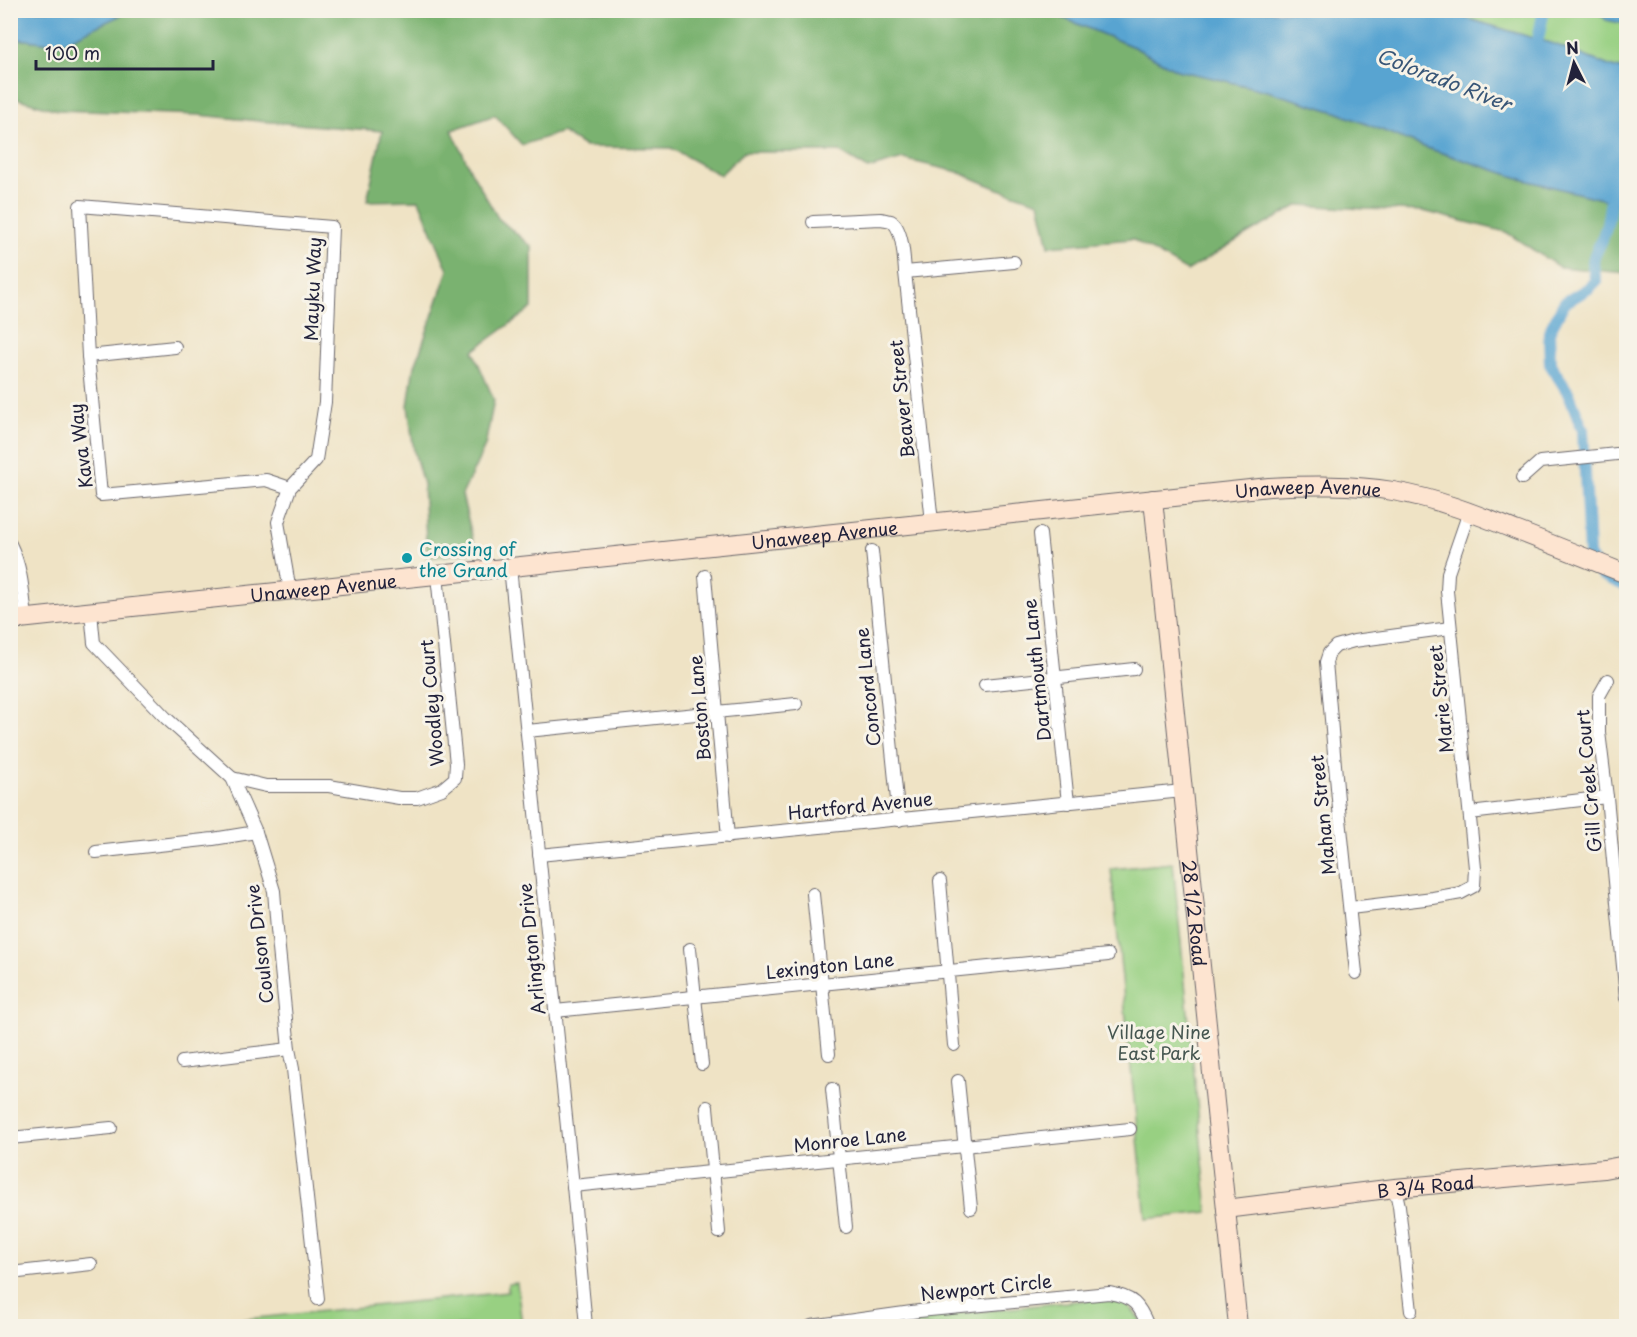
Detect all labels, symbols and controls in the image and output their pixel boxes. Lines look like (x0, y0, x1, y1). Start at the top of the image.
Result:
scale bar (36, 33, 213, 71)
north arrow (1544, 33, 1604, 93)
text: N (1565, 34, 1580, 60)
text: 100 m (45, 39, 100, 66)
water label: Colorado River (1373, 40, 1518, 119)
street label: Mayku Way (297, 236, 327, 342)
street label: Beaver Street (881, 338, 921, 460)
street label: Kava Way (61, 402, 99, 490)
street label: Unaweep Avenue (1233, 472, 1383, 504)
street label: Unaweep Avenue (750, 513, 899, 555)
place label: Crossing of the Grand (419, 535, 518, 583)
marker: Crossing of the Grand (400, 551, 414, 565)
street label: Unaweep Avenue (249, 566, 398, 608)
street label: Dartmouth Lane (1015, 598, 1057, 742)
street label: Concord Lane (847, 626, 887, 748)
street label: Woodley Court (412, 638, 450, 768)
street label: Marie Street (1421, 644, 1459, 754)
street label: Boston Lane (681, 654, 717, 762)
street label: Gill Creek Court (1568, 709, 1608, 853)
street label: Mahan Street (1302, 754, 1342, 876)
street label: Hartford Avenue (786, 784, 934, 826)
street label: 28 1/2 Road (1177, 858, 1214, 967)
street label: Arlington Drive (511, 882, 551, 1016)
street label: Coulson Drive (238, 883, 280, 1005)
street label: Lexington Lane (765, 945, 895, 985)
park label: Village Nine East Park (1107, 1018, 1211, 1066)
street label: Monroe Lane (792, 1120, 908, 1158)
street label: B 3/4 Road (1375, 1167, 1475, 1204)
street label: Newport Circle (919, 1267, 1053, 1307)

